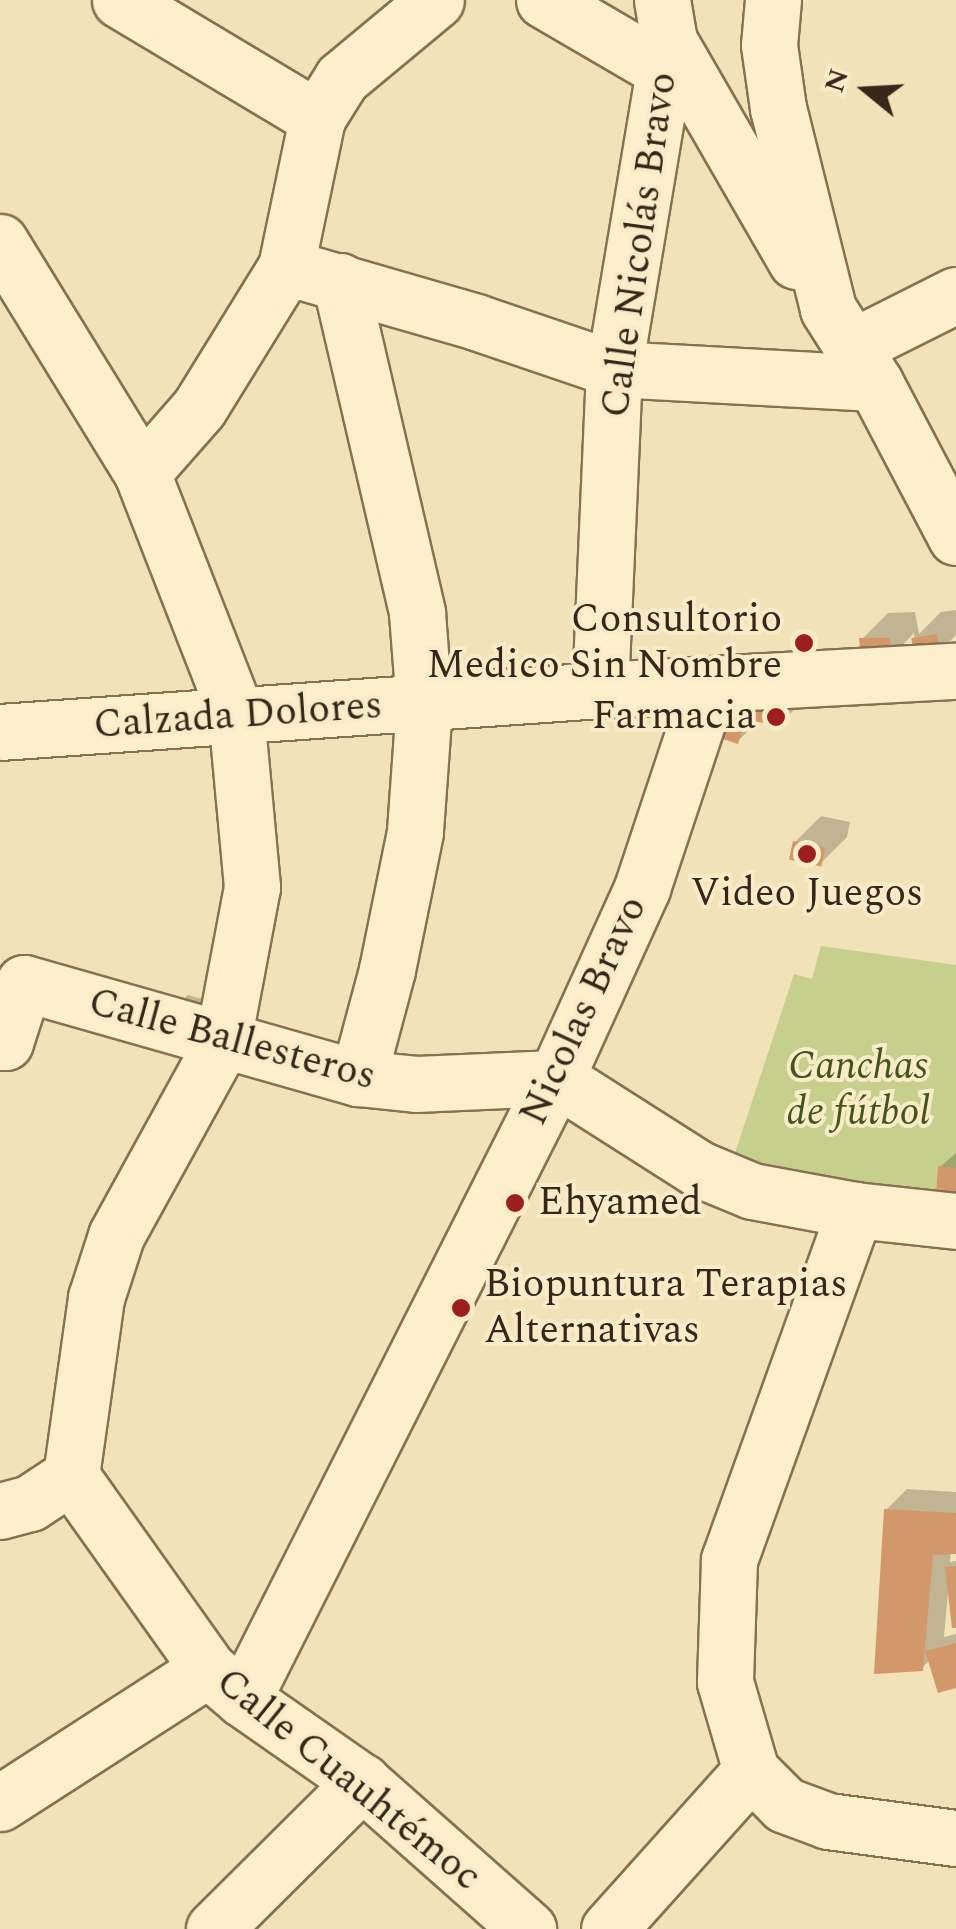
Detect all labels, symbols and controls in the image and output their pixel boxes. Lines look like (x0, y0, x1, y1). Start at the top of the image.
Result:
north arrow (816, 40, 916, 140)
text: N (813, 63, 861, 98)
street label: Calle Nicolás Bravo (592, 69, 688, 421)
place label: Consultorio Medico Sin Nombre (426, 596, 782, 690)
marker: Consultorio Medico Sin Nombre (791, 630, 817, 656)
street label: Calzada Dolores (92, 682, 384, 750)
place label: Farmacia (592, 693, 756, 741)
marker: Farmacia (765, 706, 787, 728)
marker: Video Juegos (796, 843, 818, 865)
place label: Video Juegos (691, 870, 923, 918)
street label: Nicolas Bravo (510, 889, 658, 1133)
street label: Calle Ballesteros (83, 979, 381, 1101)
park label: Canchas de fútbol (786, 1043, 930, 1137)
place label: Ehyamed (538, 1179, 702, 1227)
marker: Ehyamed (502, 1190, 528, 1216)
place label: Biopuntura Terapias Alternativas (484, 1261, 847, 1355)
marker: Biopuntura Terapias Alternativas (448, 1295, 474, 1321)
street label: Calle Cuauhtémoc (206, 1658, 490, 1902)

